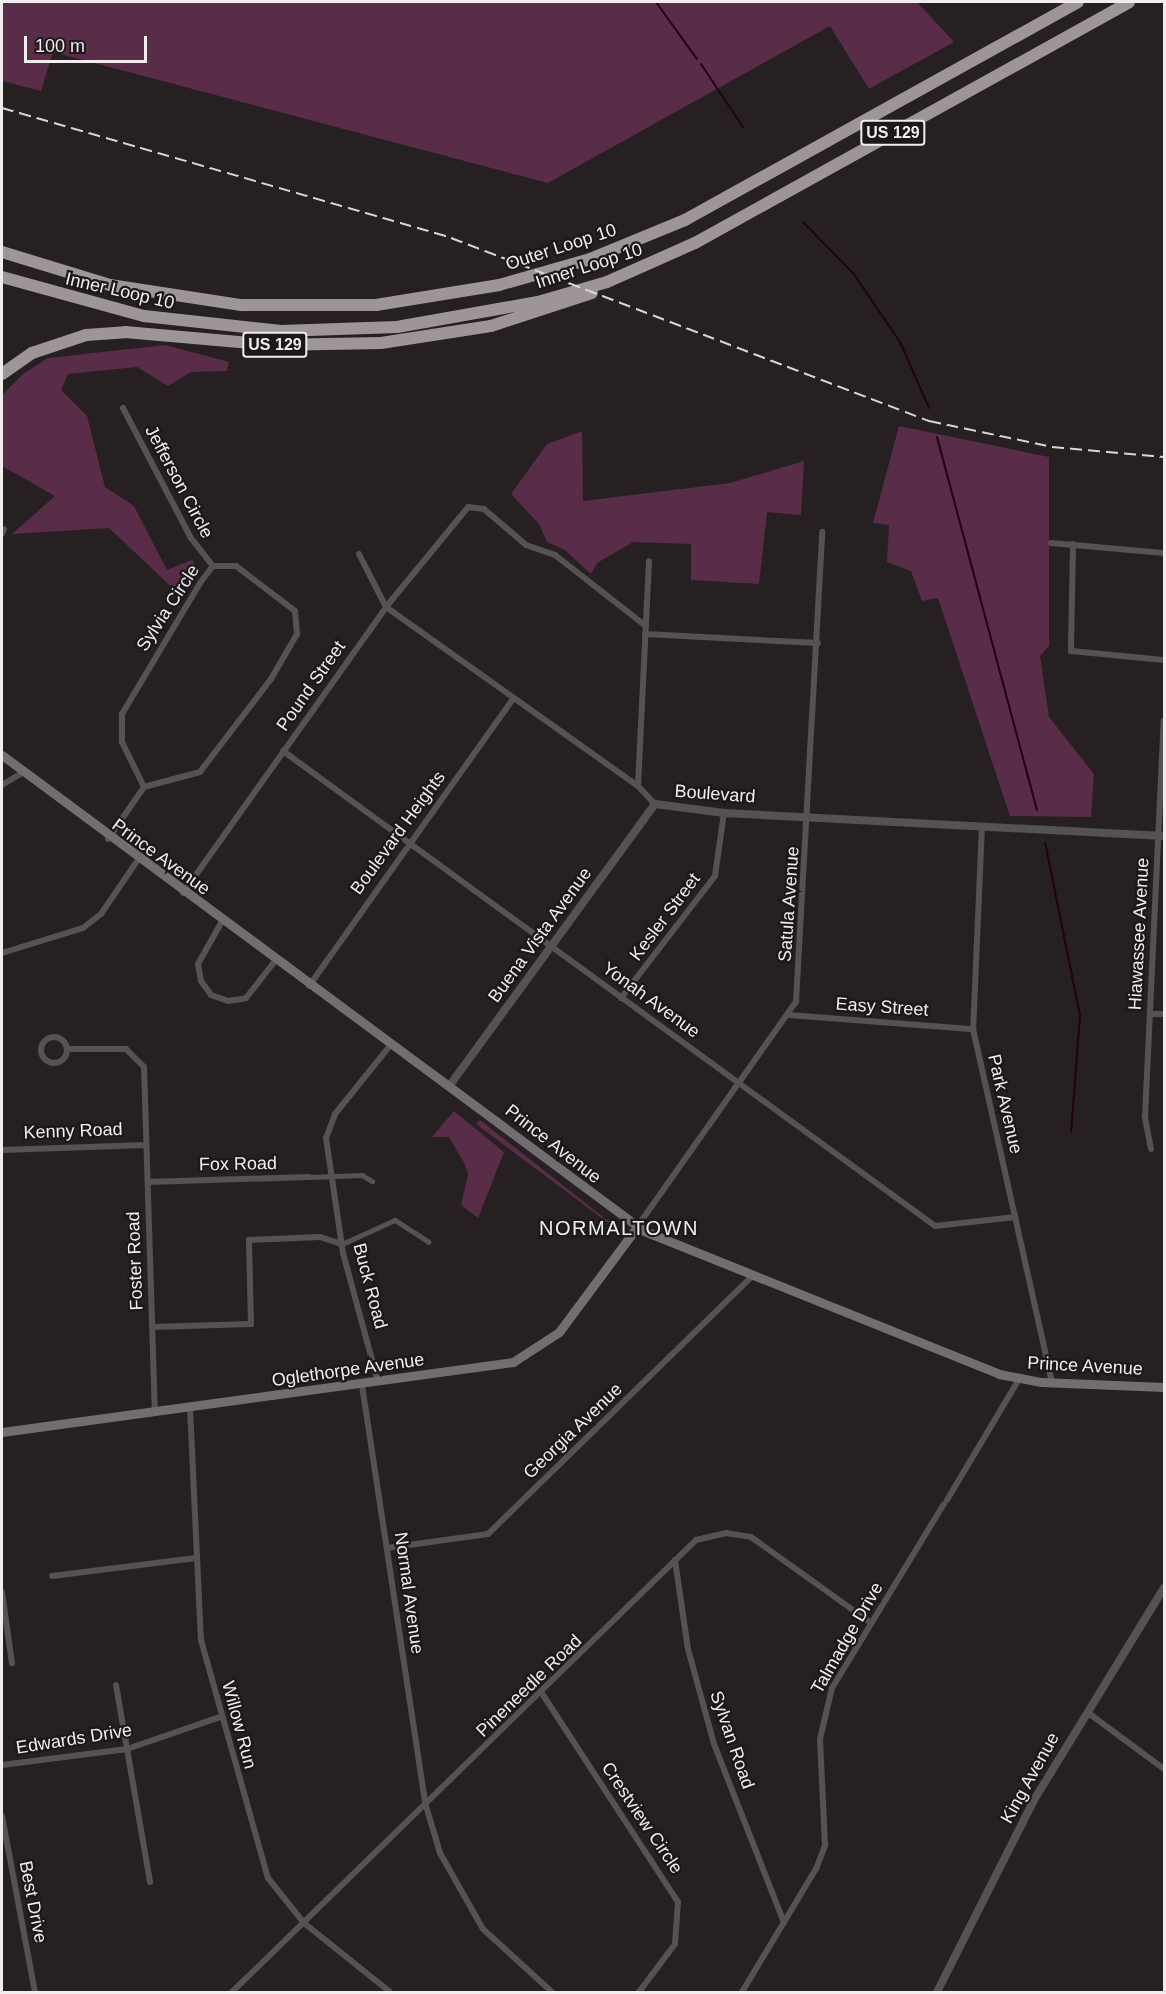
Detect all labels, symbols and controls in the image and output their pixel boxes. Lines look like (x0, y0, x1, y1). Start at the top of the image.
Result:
scale bar (27, 24, 150, 62)
text: 100 m (35, 36, 85, 56)
road number: US 129 (860, 120, 926, 146)
street label: Outer Loop 10 (503, 219, 619, 275)
street label: Inner Loop 10 (533, 239, 645, 293)
street label: Inner Loop 10 (63, 268, 177, 314)
road number: US 129 (242, 332, 308, 358)
street label: Jefferson Circle (140, 422, 218, 542)
street label: Sylvia Circle (132, 561, 204, 655)
street label: Pound Street (272, 637, 350, 735)
street label: Boulevard Heights (346, 767, 450, 899)
street label: Boulevard (674, 780, 756, 808)
street label: Prince Avenue (107, 814, 215, 900)
street label: Satula Avenue (774, 845, 804, 963)
street label: Hiawassee Avenue (1124, 857, 1154, 1011)
street label: Buena Vista Avenue (484, 863, 596, 1007)
street label: Kesler Street (625, 869, 705, 965)
street label: Yonah Avenue (598, 957, 704, 1043)
street label: Easy Street (835, 993, 929, 1021)
street label: Park Avenue (983, 1052, 1027, 1156)
street label: Prince Avenue (500, 1100, 606, 1188)
street label: Kenny Road (23, 1118, 123, 1144)
street label: Fox Road (199, 1153, 277, 1175)
street label: Foster Road (122, 1211, 148, 1311)
district label: NORMALTOWN (539, 1216, 699, 1240)
street label: Buck Road (348, 1241, 392, 1331)
street label: Oglethorpe Avenue (270, 1349, 426, 1391)
street label: Prince Avenue (1026, 1352, 1144, 1380)
street label: Georgia Avenue (519, 1378, 627, 1484)
street label: Normal Avenue (390, 1530, 428, 1656)
street label: Talmadge Drive (806, 1578, 888, 1698)
street label: Pineneedle Road (472, 1630, 586, 1742)
street label: Willow Run (217, 1679, 261, 1771)
street label: Sylvan Road (705, 1688, 759, 1792)
street label: Edwards Drive (15, 1719, 133, 1759)
street label: King Avenue (996, 1728, 1064, 1828)
street label: Crestview Circle (597, 1758, 687, 1878)
street label: Best Drive (14, 1859, 52, 1945)

